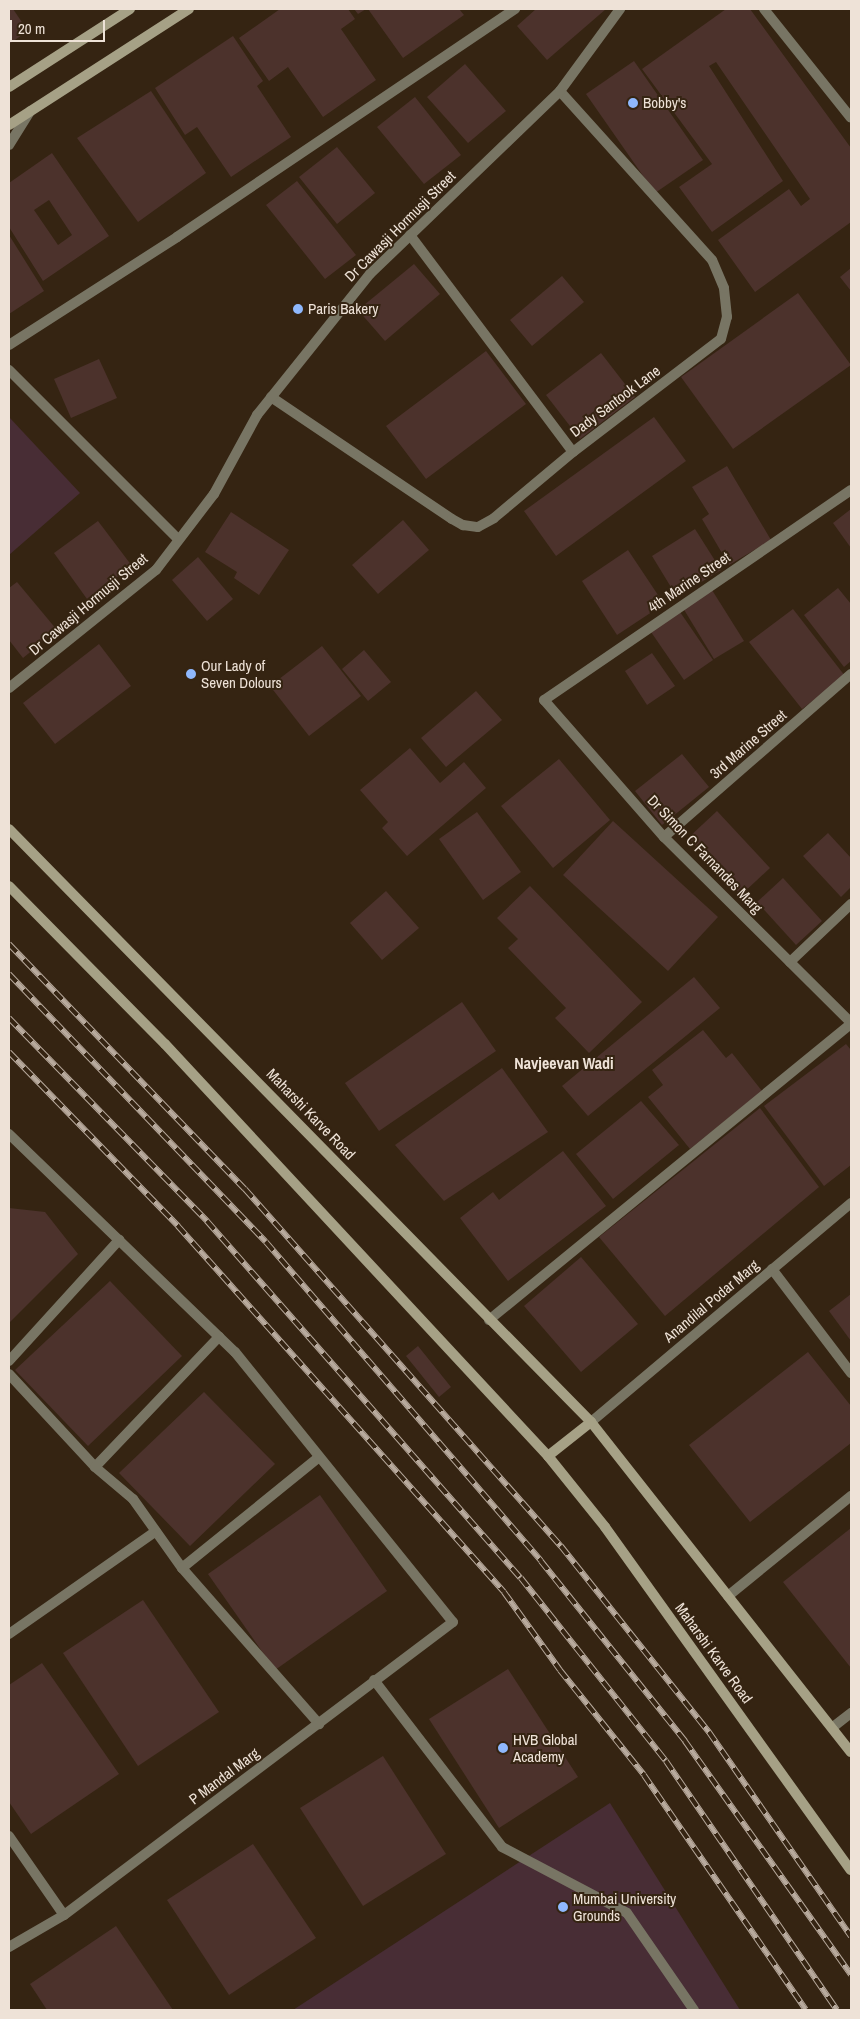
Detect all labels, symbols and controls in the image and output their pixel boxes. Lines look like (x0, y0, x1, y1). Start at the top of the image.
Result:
scale bar (12, 10, 108, 42)
text: 20 m (18, 18, 45, 39)
place label: Bobby's (643, 94, 686, 112)
marker: Bobby's (627, 97, 639, 109)
street label: Dr Cawasji Hormusji Street (341, 167, 459, 285)
place label: Paris Bakery (308, 300, 378, 318)
marker: Paris Bakery (292, 303, 304, 315)
street label: Dady Santook Lane (566, 361, 664, 441)
street label: 4th Marine Street (645, 548, 733, 616)
street label: Dr Cawasji Hormusji Street (25, 549, 151, 659)
place label: Our Lady of Seven Dolours (201, 656, 282, 691)
marker: Our Lady of Seven Dolours (185, 668, 197, 680)
street label: 3rd Marine Street (706, 706, 790, 782)
street label: Dr Simon C Farnandes Marg (644, 791, 766, 917)
district label: Navjeevan Wadi (514, 1053, 614, 1073)
street label: Maharshi Karve Road (263, 1065, 359, 1163)
street label: Anandilal Podar Marg (660, 1256, 762, 1346)
street label: Maharshi Karve Road (672, 1599, 756, 1707)
place label: HVB Global Academy (513, 1730, 577, 1765)
marker: HVB Global Academy (497, 1742, 509, 1754)
street label: P Mandal Marg (185, 1744, 263, 1808)
place label: Mumbai University Grounds (573, 1889, 676, 1924)
marker: Mumbai University Grounds (557, 1901, 569, 1913)

